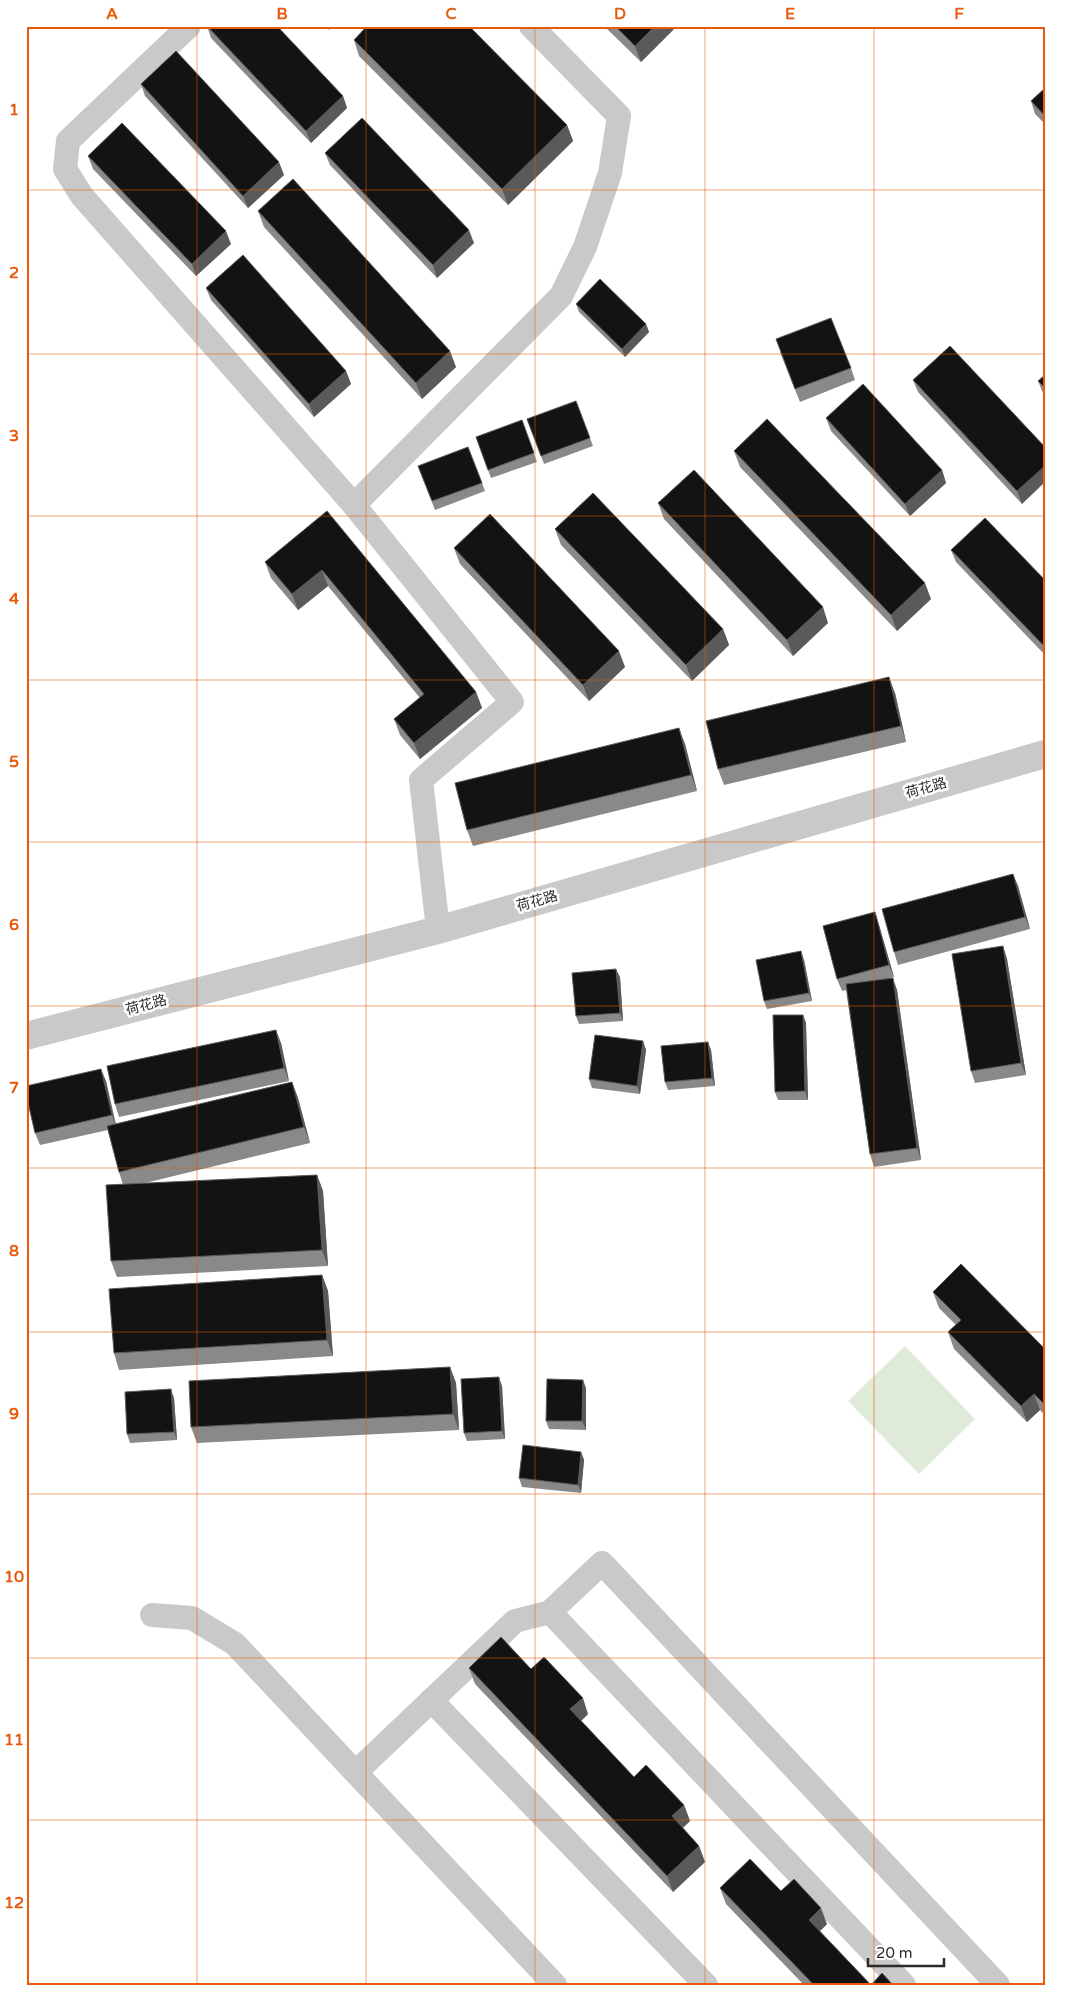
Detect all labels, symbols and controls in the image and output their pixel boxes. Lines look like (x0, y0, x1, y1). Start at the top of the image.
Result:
text: A (106, 4, 118, 24)
text: B (276, 4, 288, 24)
text: C (445, 4, 457, 24)
text: D (614, 4, 626, 24)
text: E (785, 4, 795, 24)
text: F (954, 4, 964, 24)
text: 1 (9, 100, 19, 120)
text: 2 (9, 263, 19, 283)
text: 3 (9, 426, 19, 446)
text: 4 (9, 589, 19, 609)
text: 5 (9, 752, 19, 772)
street label: 荷花路 (903, 774, 949, 802)
street label: 荷花路 (514, 887, 560, 915)
text: 6 (9, 915, 19, 935)
street label: 荷花路 (124, 991, 168, 1019)
text: 7 (9, 1078, 19, 1098)
text: 8 (9, 1241, 19, 1261)
text: 9 (9, 1404, 19, 1424)
text: 10 (4, 1567, 24, 1587)
text: 11 (4, 1730, 24, 1750)
text: 12 (4, 1893, 24, 1913)
scale bar (868, 1936, 945, 1968)
text: 20 m (876, 1944, 913, 1962)

